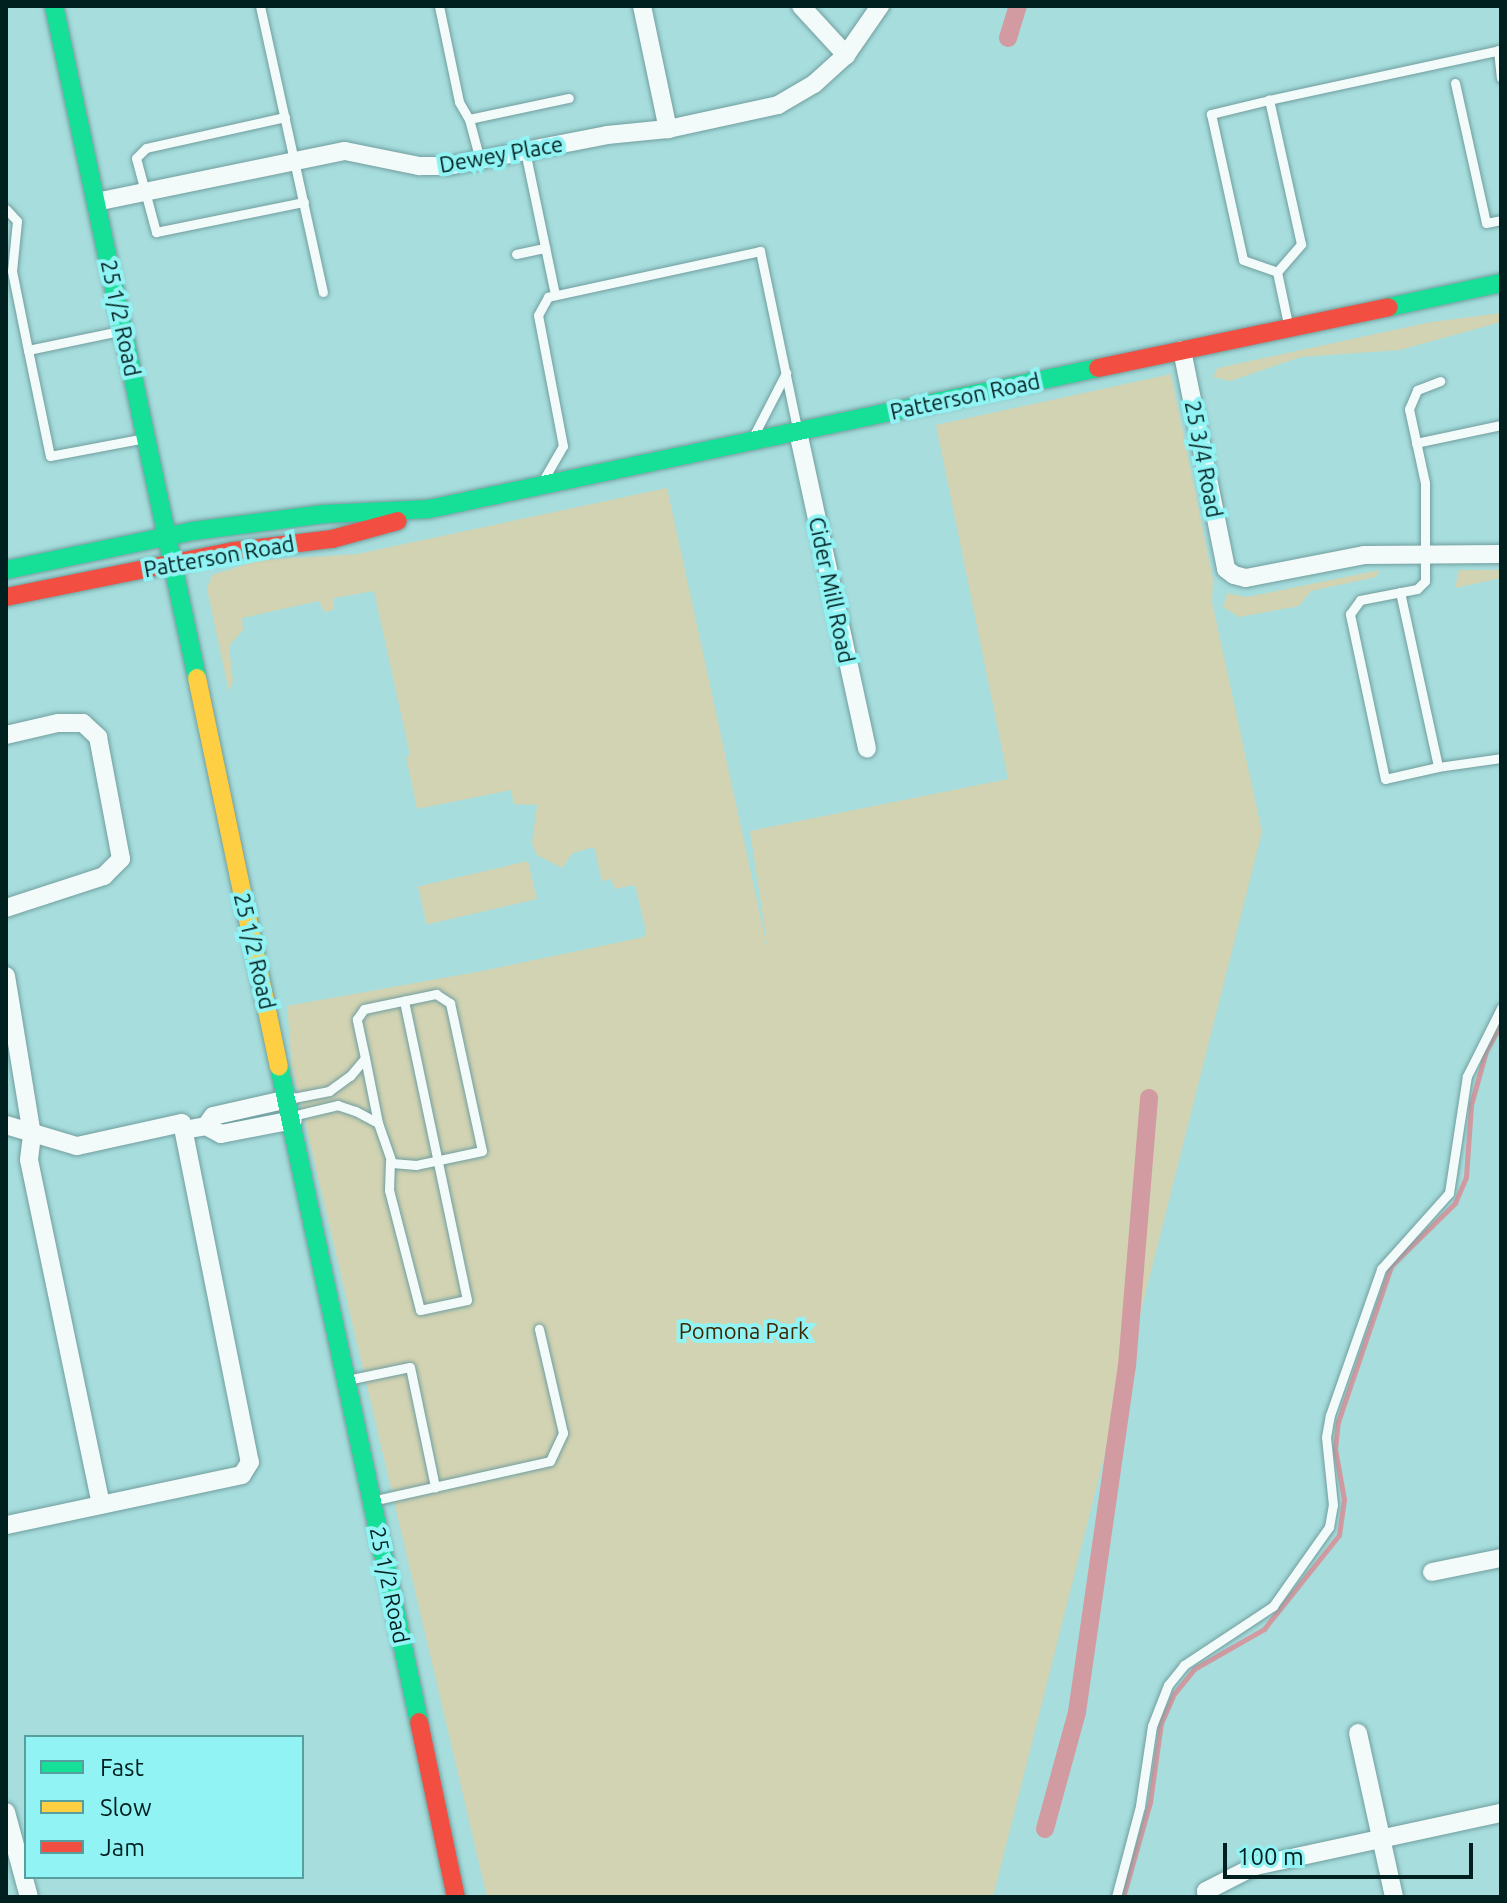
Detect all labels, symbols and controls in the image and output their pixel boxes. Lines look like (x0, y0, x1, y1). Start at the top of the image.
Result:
street label: Dewey Place (437, 130, 565, 178)
street label: 25 1/2 Road (96, 257, 146, 379)
street label: Patterson Road (888, 367, 1042, 425)
street label: 25 3/4 Road (1180, 398, 1228, 520)
street label: Cider Mill Road (804, 514, 860, 666)
street label: Patterson Road (142, 530, 296, 582)
street label: 25 1/2 Road (229, 890, 281, 1012)
park label: Pomona Park (679, 1318, 809, 1344)
street label: 25 1/2 Road (365, 1524, 415, 1646)
legend (24, 1735, 304, 1879)
text: Fast (100, 1754, 144, 1781)
text: Slow (100, 1794, 152, 1821)
scale bar (1227, 1827, 1477, 1877)
text: Jam (100, 1834, 145, 1861)
text: 100 m (1237, 1843, 1304, 1870)

